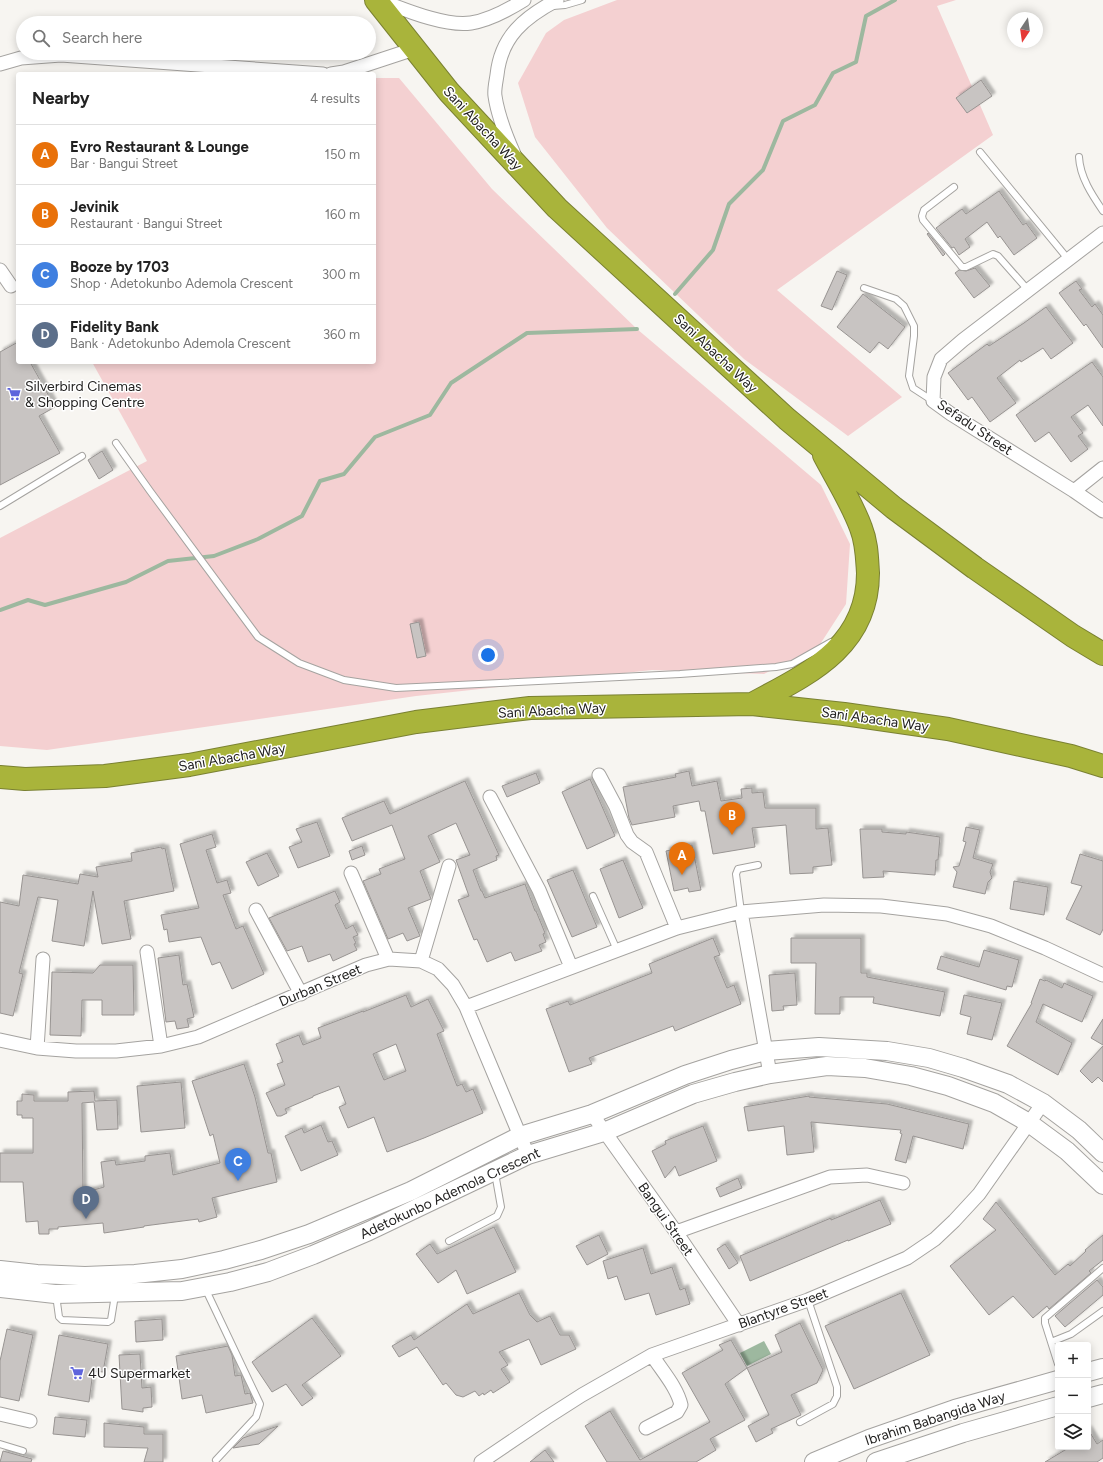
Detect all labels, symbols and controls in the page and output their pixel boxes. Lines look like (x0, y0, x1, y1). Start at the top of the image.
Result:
north arrow (1007, 12, 1043, 48)
search box (16, 16, 376, 60)
icon: search (30, 27, 52, 49)
text: Search here (62, 29, 142, 47)
street label: Sani Abacha Way (439, 83, 526, 174)
text: Nearby (32, 88, 90, 108)
text: 4 results (310, 91, 360, 106)
text: Evro Restaurant & Lounge (70, 138, 249, 156)
text: A (40, 147, 50, 162)
text: 150 m (325, 147, 360, 162)
text: Bar · Bangui Street (70, 156, 178, 171)
text: Jevinik (70, 198, 119, 216)
text: B (41, 207, 49, 222)
text: 160 m (325, 207, 360, 222)
text: Restaurant · Bangui Street (70, 216, 222, 231)
text: Booze by 1703 (70, 258, 169, 276)
text: C (40, 267, 50, 282)
text: 300 m (322, 267, 360, 282)
text: Shop · Adetokunbo Ademola Crescent (70, 276, 293, 291)
street label: Sani Abacha Way (670, 310, 762, 397)
text: Fidelity Bank (70, 318, 159, 336)
text: D (40, 327, 50, 342)
text: 360 m (323, 327, 360, 342)
text: Bank · Adetokunbo Ademola Crescent (70, 336, 291, 351)
place label: Silverbird Cinemas & Shopping Centre (25, 378, 145, 411)
supermarket icon: Silverbird Cinemas & Shopping Centre (6, 386, 22, 402)
street label: Sefadu Street (934, 396, 1016, 459)
your location (478, 645, 498, 665)
street label: Sani Abacha Way (497, 699, 607, 722)
street label: Sani Abacha Way (820, 704, 930, 736)
street label: Sani Abacha Way (177, 740, 288, 775)
pin: B (719, 802, 745, 835)
pin: A (669, 842, 695, 875)
street label: Durban Street (276, 960, 364, 1010)
street label: Adetokunbo Ademola Crescent (357, 1144, 543, 1243)
pin: C (225, 1148, 251, 1181)
street label: Bangui Street (634, 1179, 697, 1259)
pin: D (73, 1186, 99, 1219)
street label: Blantyre Street (736, 1284, 830, 1333)
map controls (1055, 1342, 1091, 1450)
button: + (1055, 1342, 1091, 1378)
supermarket icon: 4U Supermarket (69, 1365, 85, 1381)
place label: 4U Supermarket (88, 1365, 190, 1382)
button: − (1055, 1378, 1091, 1414)
street label: Ibrahim Babangida Way (863, 1388, 1008, 1449)
button: layers (1055, 1414, 1091, 1450)

